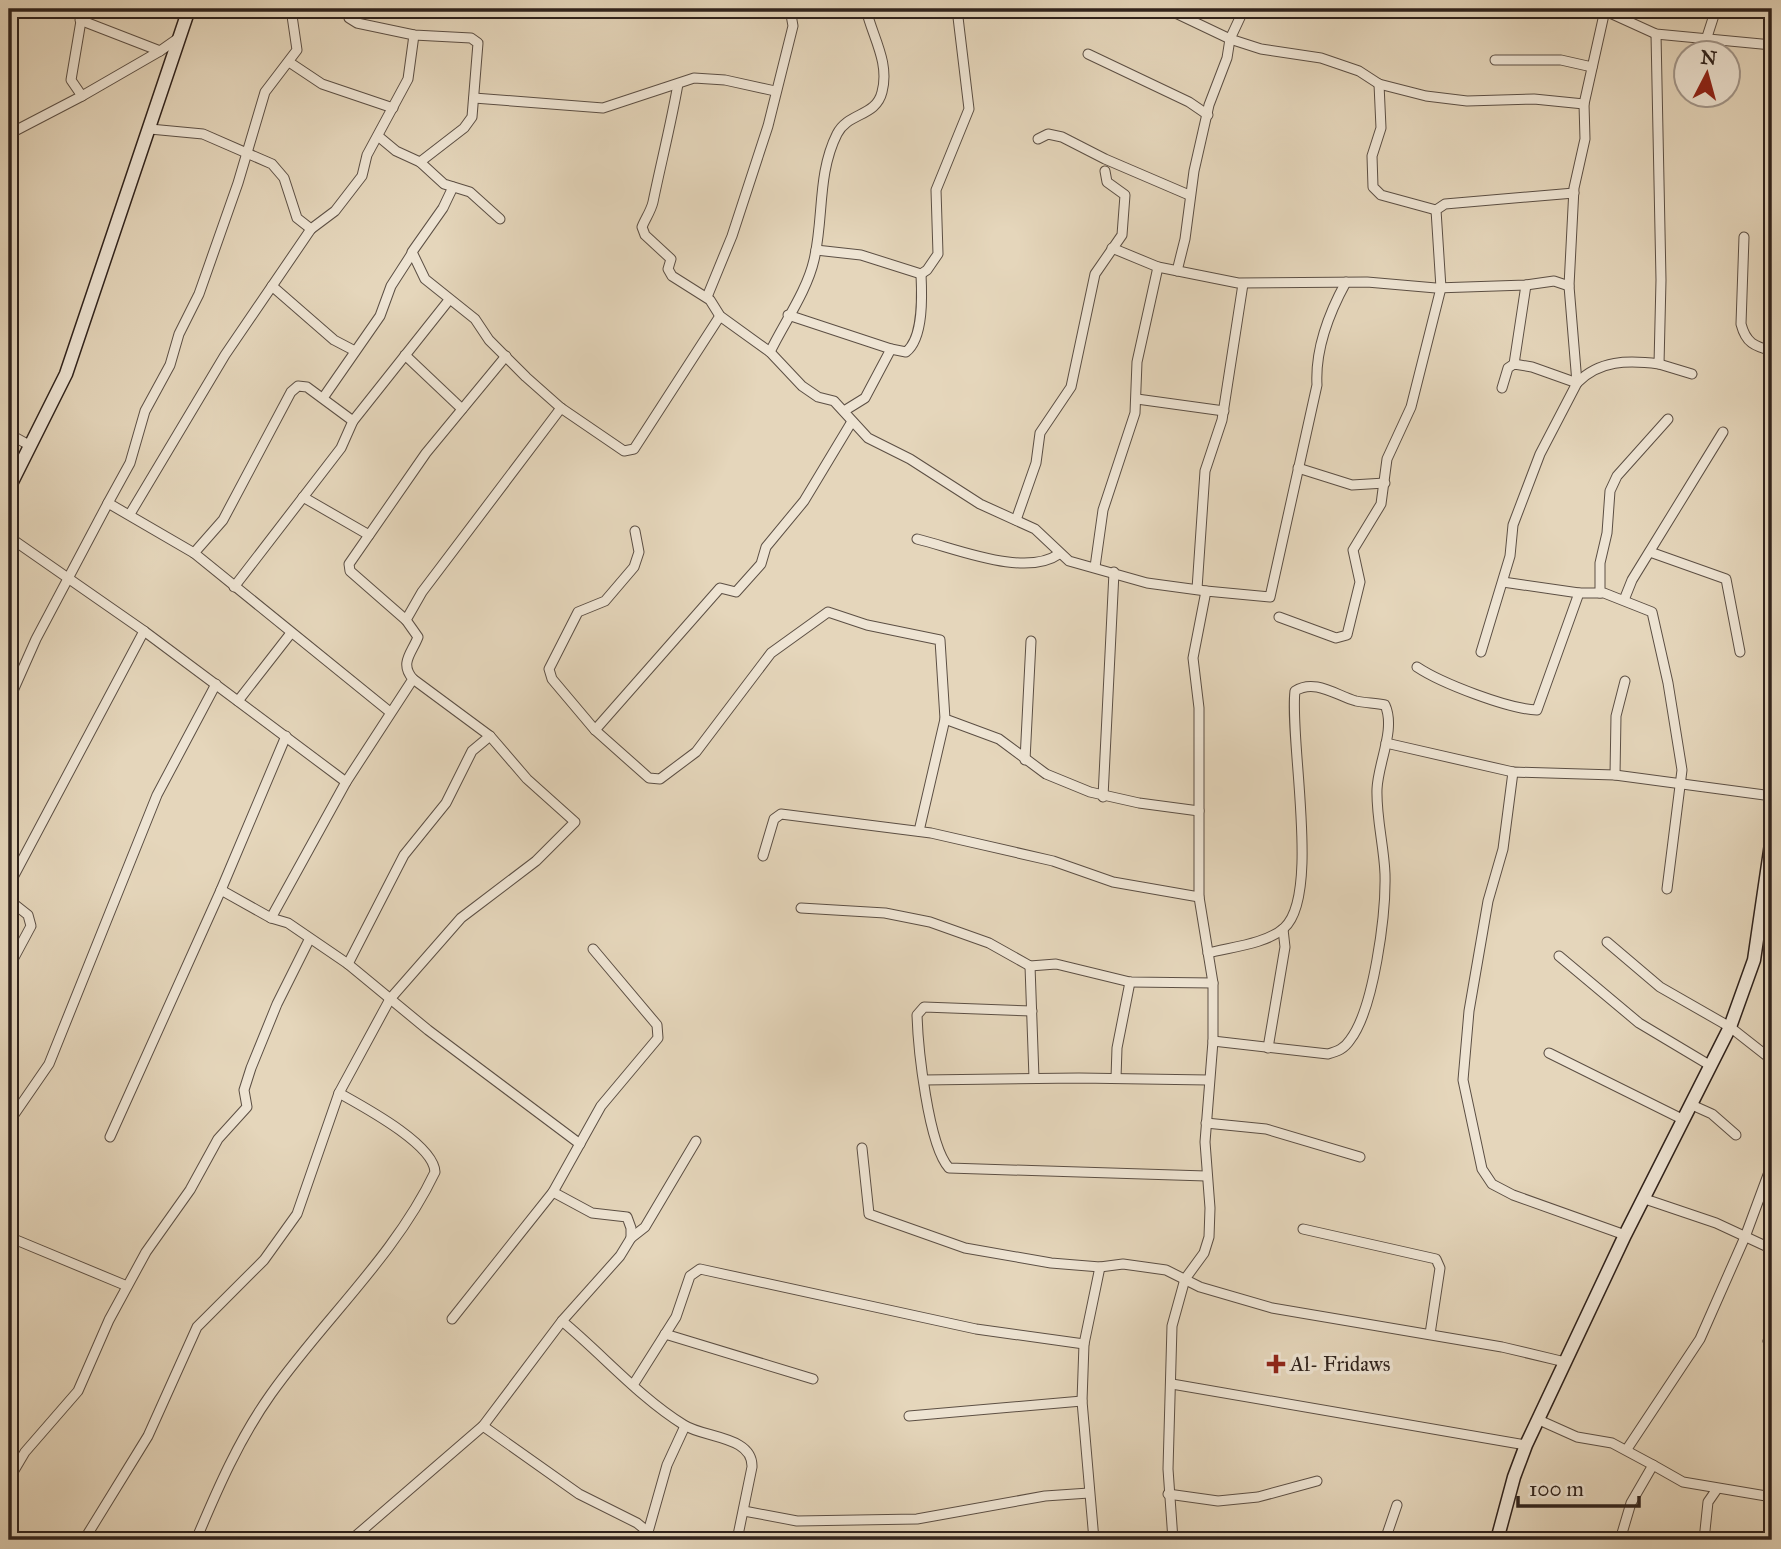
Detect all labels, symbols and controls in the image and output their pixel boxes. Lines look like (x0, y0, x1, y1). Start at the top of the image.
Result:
north arrow (1672, 38, 1742, 108)
text: N (1700, 45, 1718, 70)
place label: Al- Fridaws (1289, 1351, 1390, 1377)
marker: Al- Fridaws (1268, 1356, 1284, 1372)
scale bar (1518, 1465, 1639, 1509)
text: 100 m (1529, 1476, 1584, 1502)

